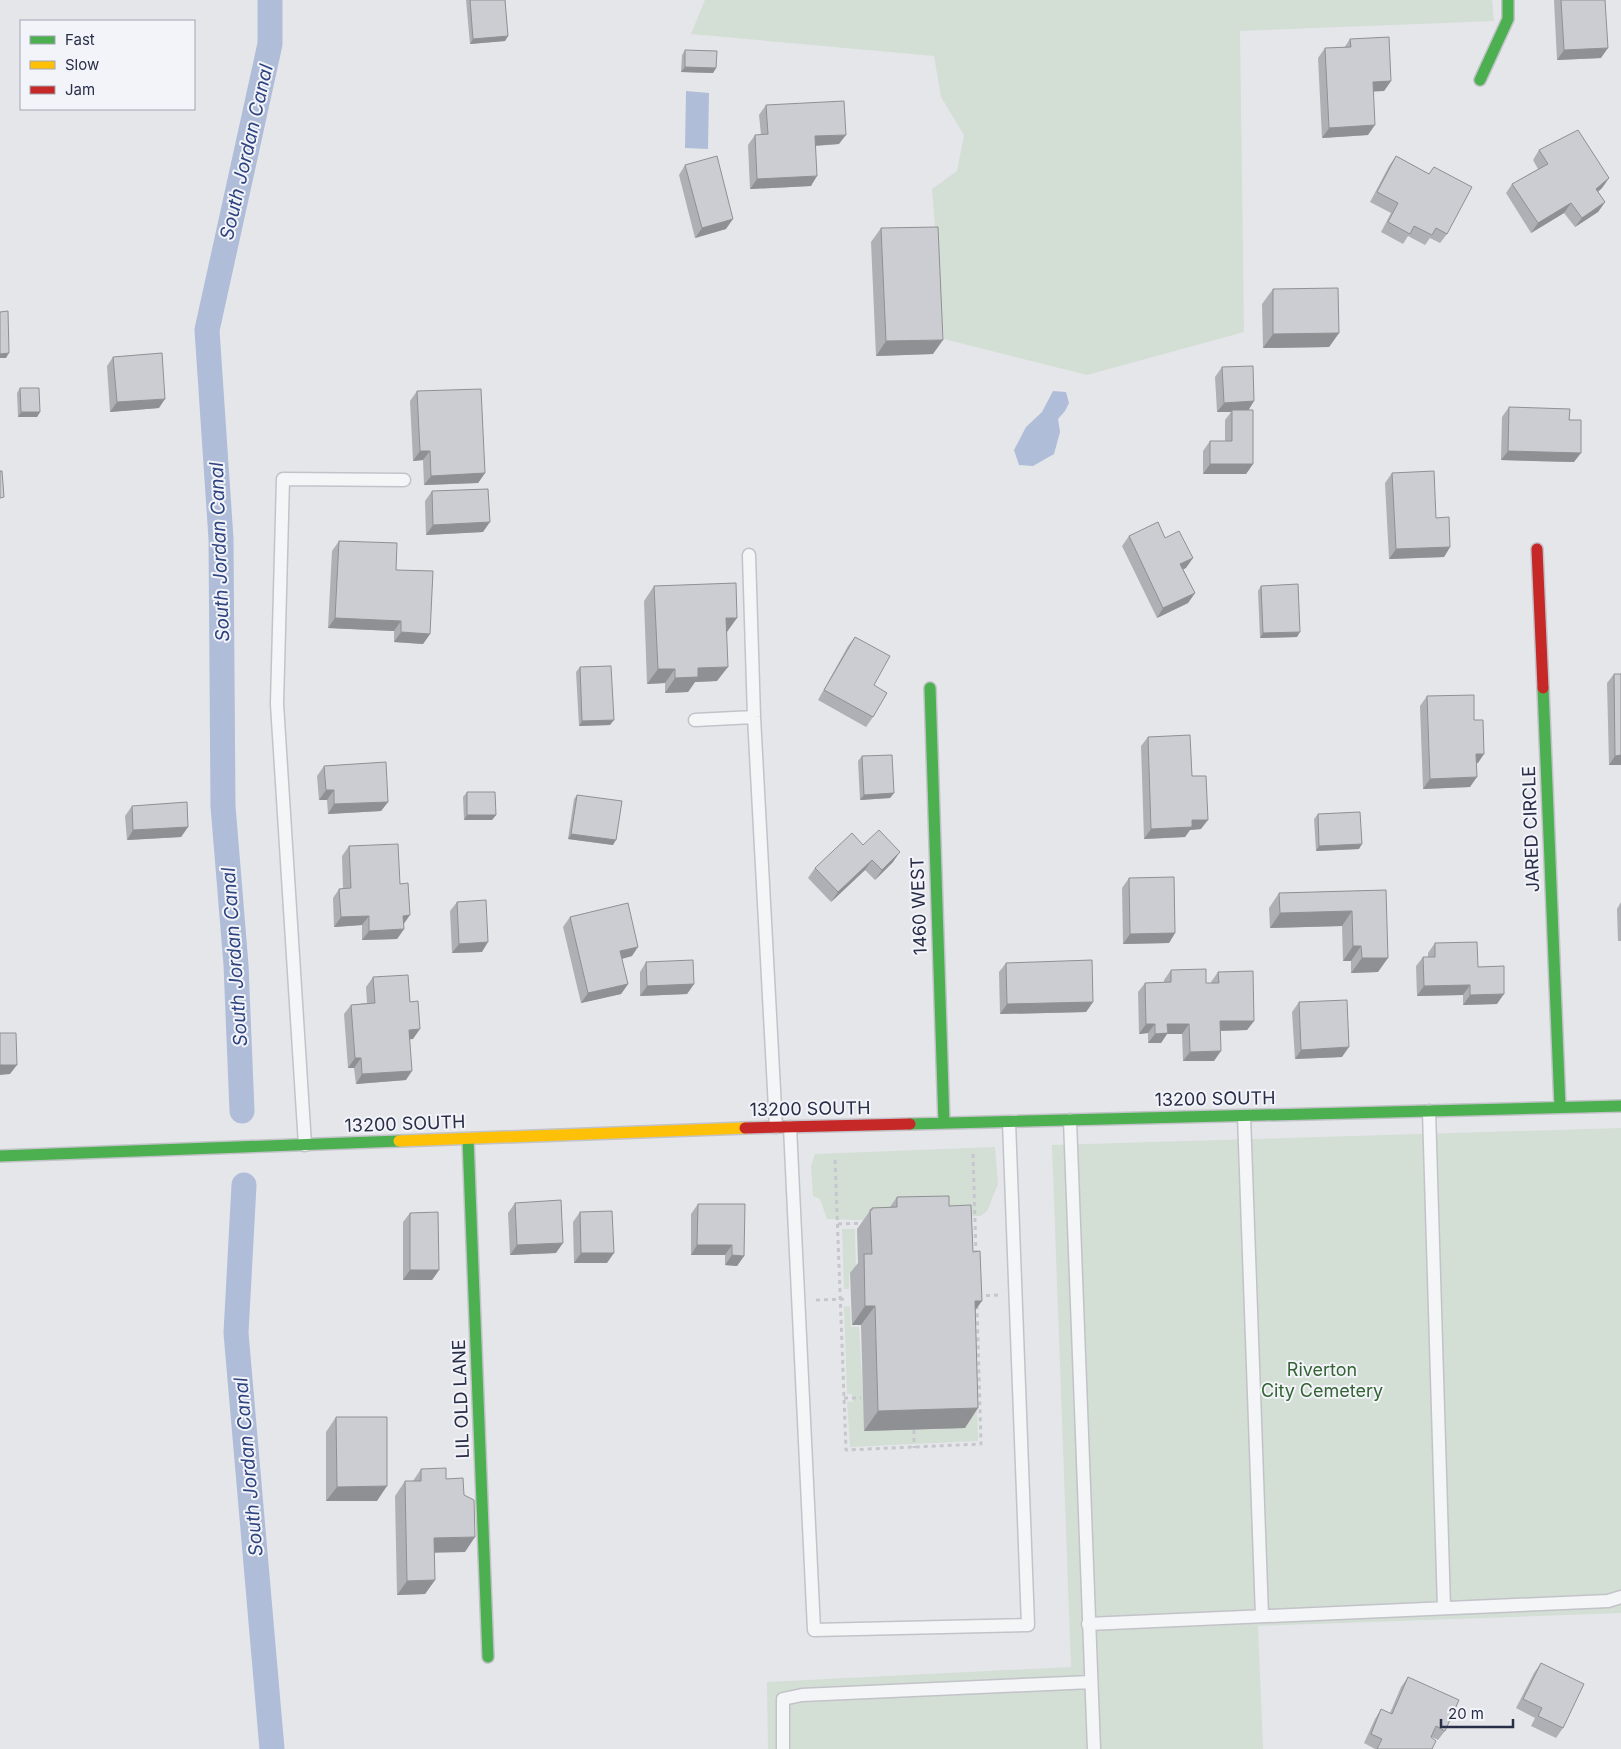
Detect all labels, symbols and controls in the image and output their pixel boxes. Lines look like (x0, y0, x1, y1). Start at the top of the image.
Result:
legend (20, 20, 195, 110)
text: Fast (65, 30, 95, 49)
text: Slow (65, 55, 99, 74)
water label: South Jordan Canal (215, 62, 278, 242)
text: Jam (65, 80, 95, 99)
water label: South Jordan Canal (205, 461, 234, 642)
street label: JARED CIRCLE (1518, 765, 1543, 893)
street label: 1460 WEST (906, 857, 931, 955)
water label: South Jordan Canal (217, 866, 252, 1047)
street label: 13200 SOUTH (1154, 1087, 1276, 1110)
street label: 13200 SOUTH (749, 1097, 871, 1120)
street label: 13200 SOUTH (344, 1111, 466, 1136)
street label: LIL OLD LANE (448, 1339, 473, 1459)
park label: Riverton City Cemetery (1261, 1359, 1383, 1401)
water label: South Jordan Canal (229, 1376, 268, 1557)
scale bar (1441, 1696, 1514, 1728)
text: 20 m (1448, 1704, 1484, 1723)

